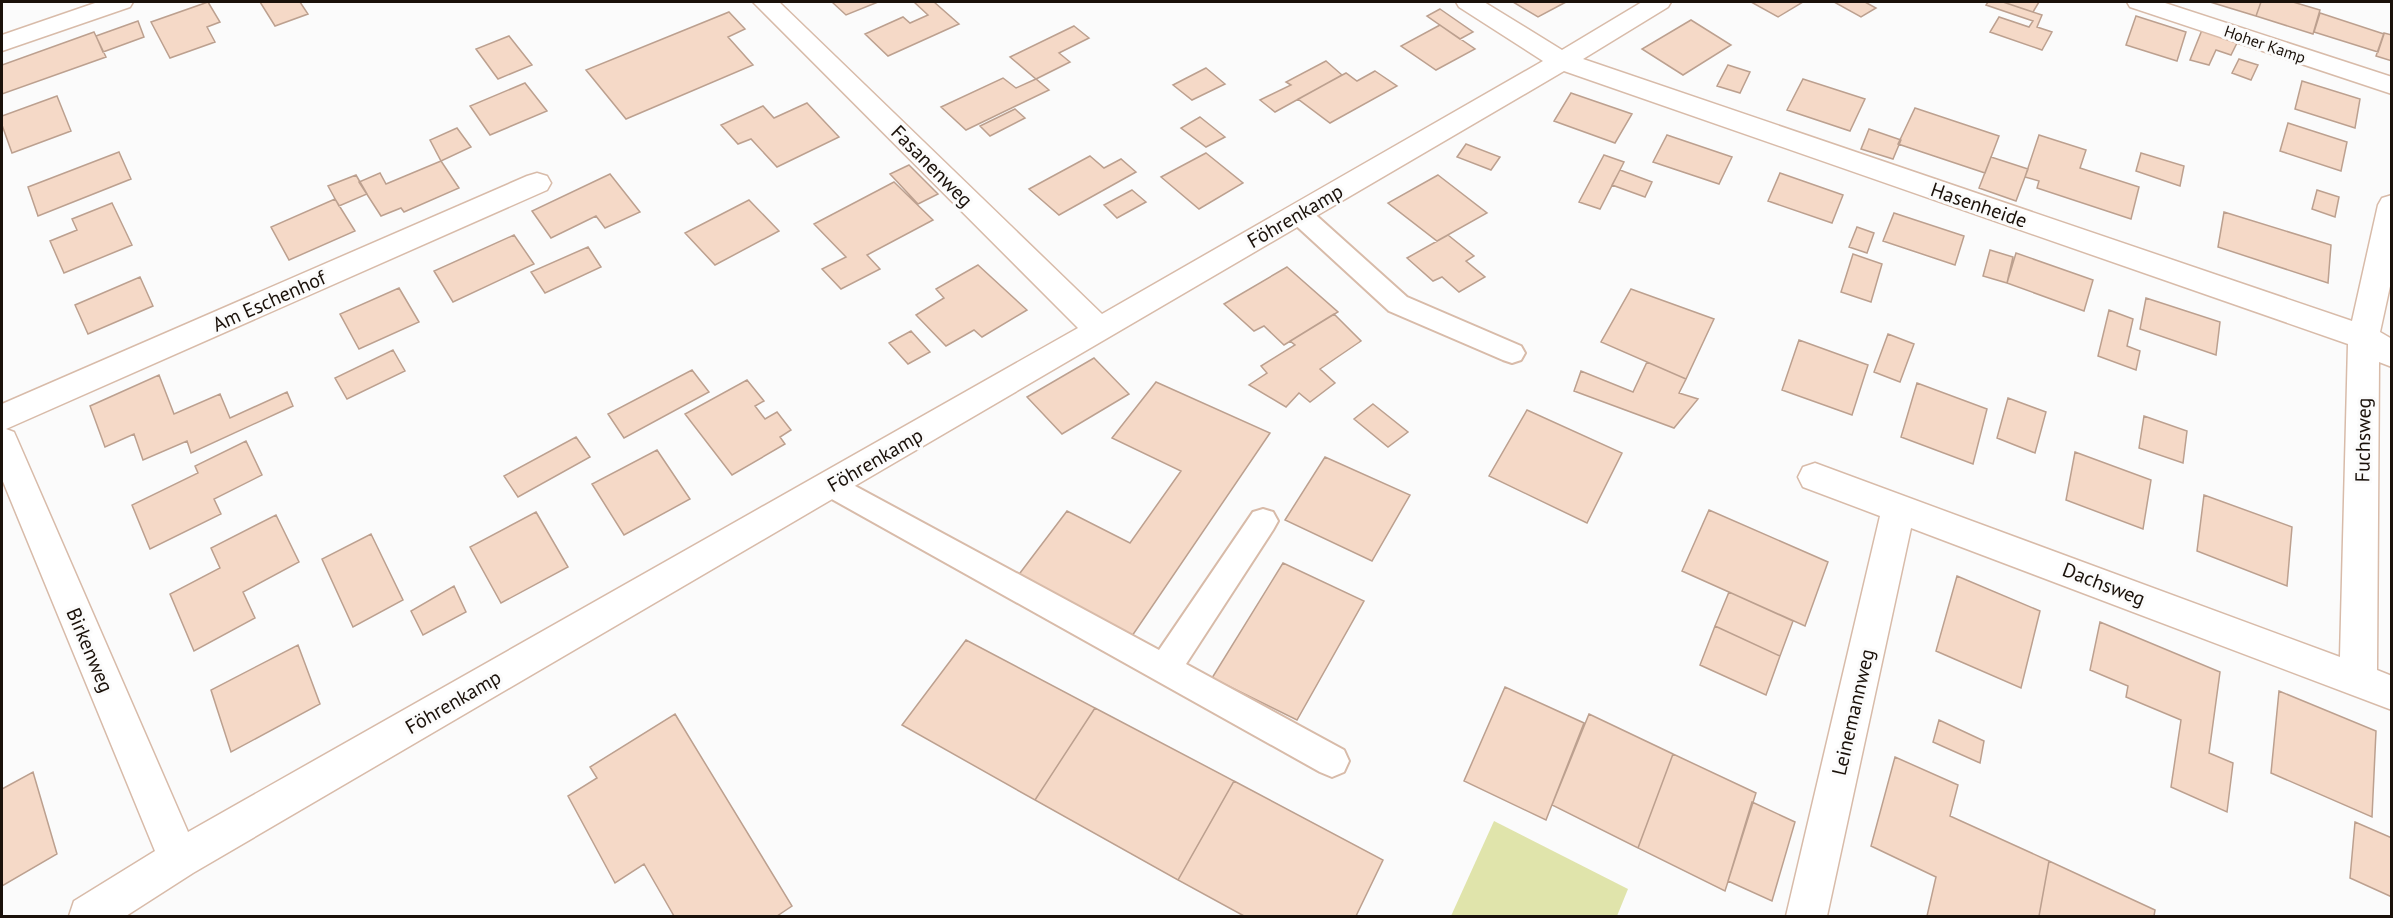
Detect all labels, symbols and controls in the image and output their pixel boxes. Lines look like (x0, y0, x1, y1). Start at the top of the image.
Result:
street label: Hoher Kamp (2222, 21, 2308, 67)
street label: Fasanenweg (885, 119, 979, 213)
street label: Hasenheide (1927, 176, 2031, 234)
street label: Föhrenkamp (1242, 178, 1348, 254)
street label: Am Eschenhof (208, 264, 331, 338)
street label: Fuchsweg (2349, 397, 2377, 483)
street label: Föhrenkamp (822, 422, 928, 498)
street label: Dachsweg (2059, 556, 2149, 612)
street label: Birkenweg (61, 604, 119, 696)
street label: Leinemannweg (1826, 646, 1880, 778)
street label: Föhrenkamp (400, 664, 506, 740)

